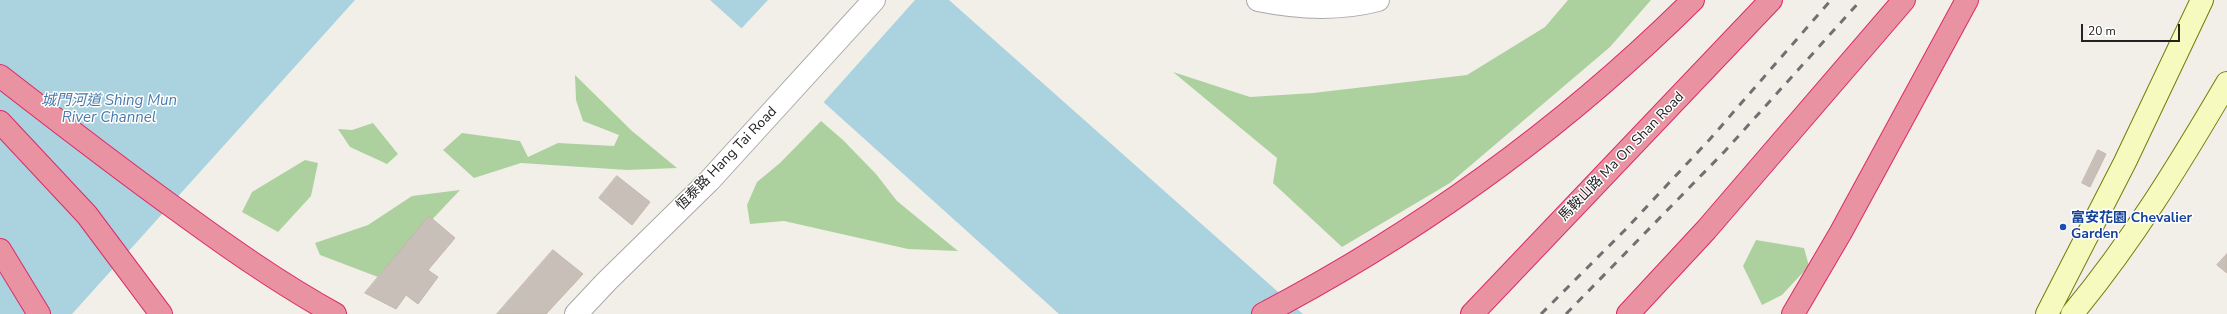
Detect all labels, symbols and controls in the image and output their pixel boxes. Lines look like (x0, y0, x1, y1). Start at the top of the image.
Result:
scale bar (2083, 16, 2182, 42)
text: 20 m (2088, 23, 2116, 39)
street label: 馬鞍山路 Ma On Shan Road (1556, 89, 1688, 225)
water label: 城門河道 Shing Mun River Channel (41, 92, 177, 127)
street label: 恆泰路 Hang Tai Road (673, 104, 781, 214)
place label: 富安花園 Chevalier Garden (2071, 211, 2192, 244)
marker: 富安花園 Chevalier Garden (2058, 222, 2068, 232)

